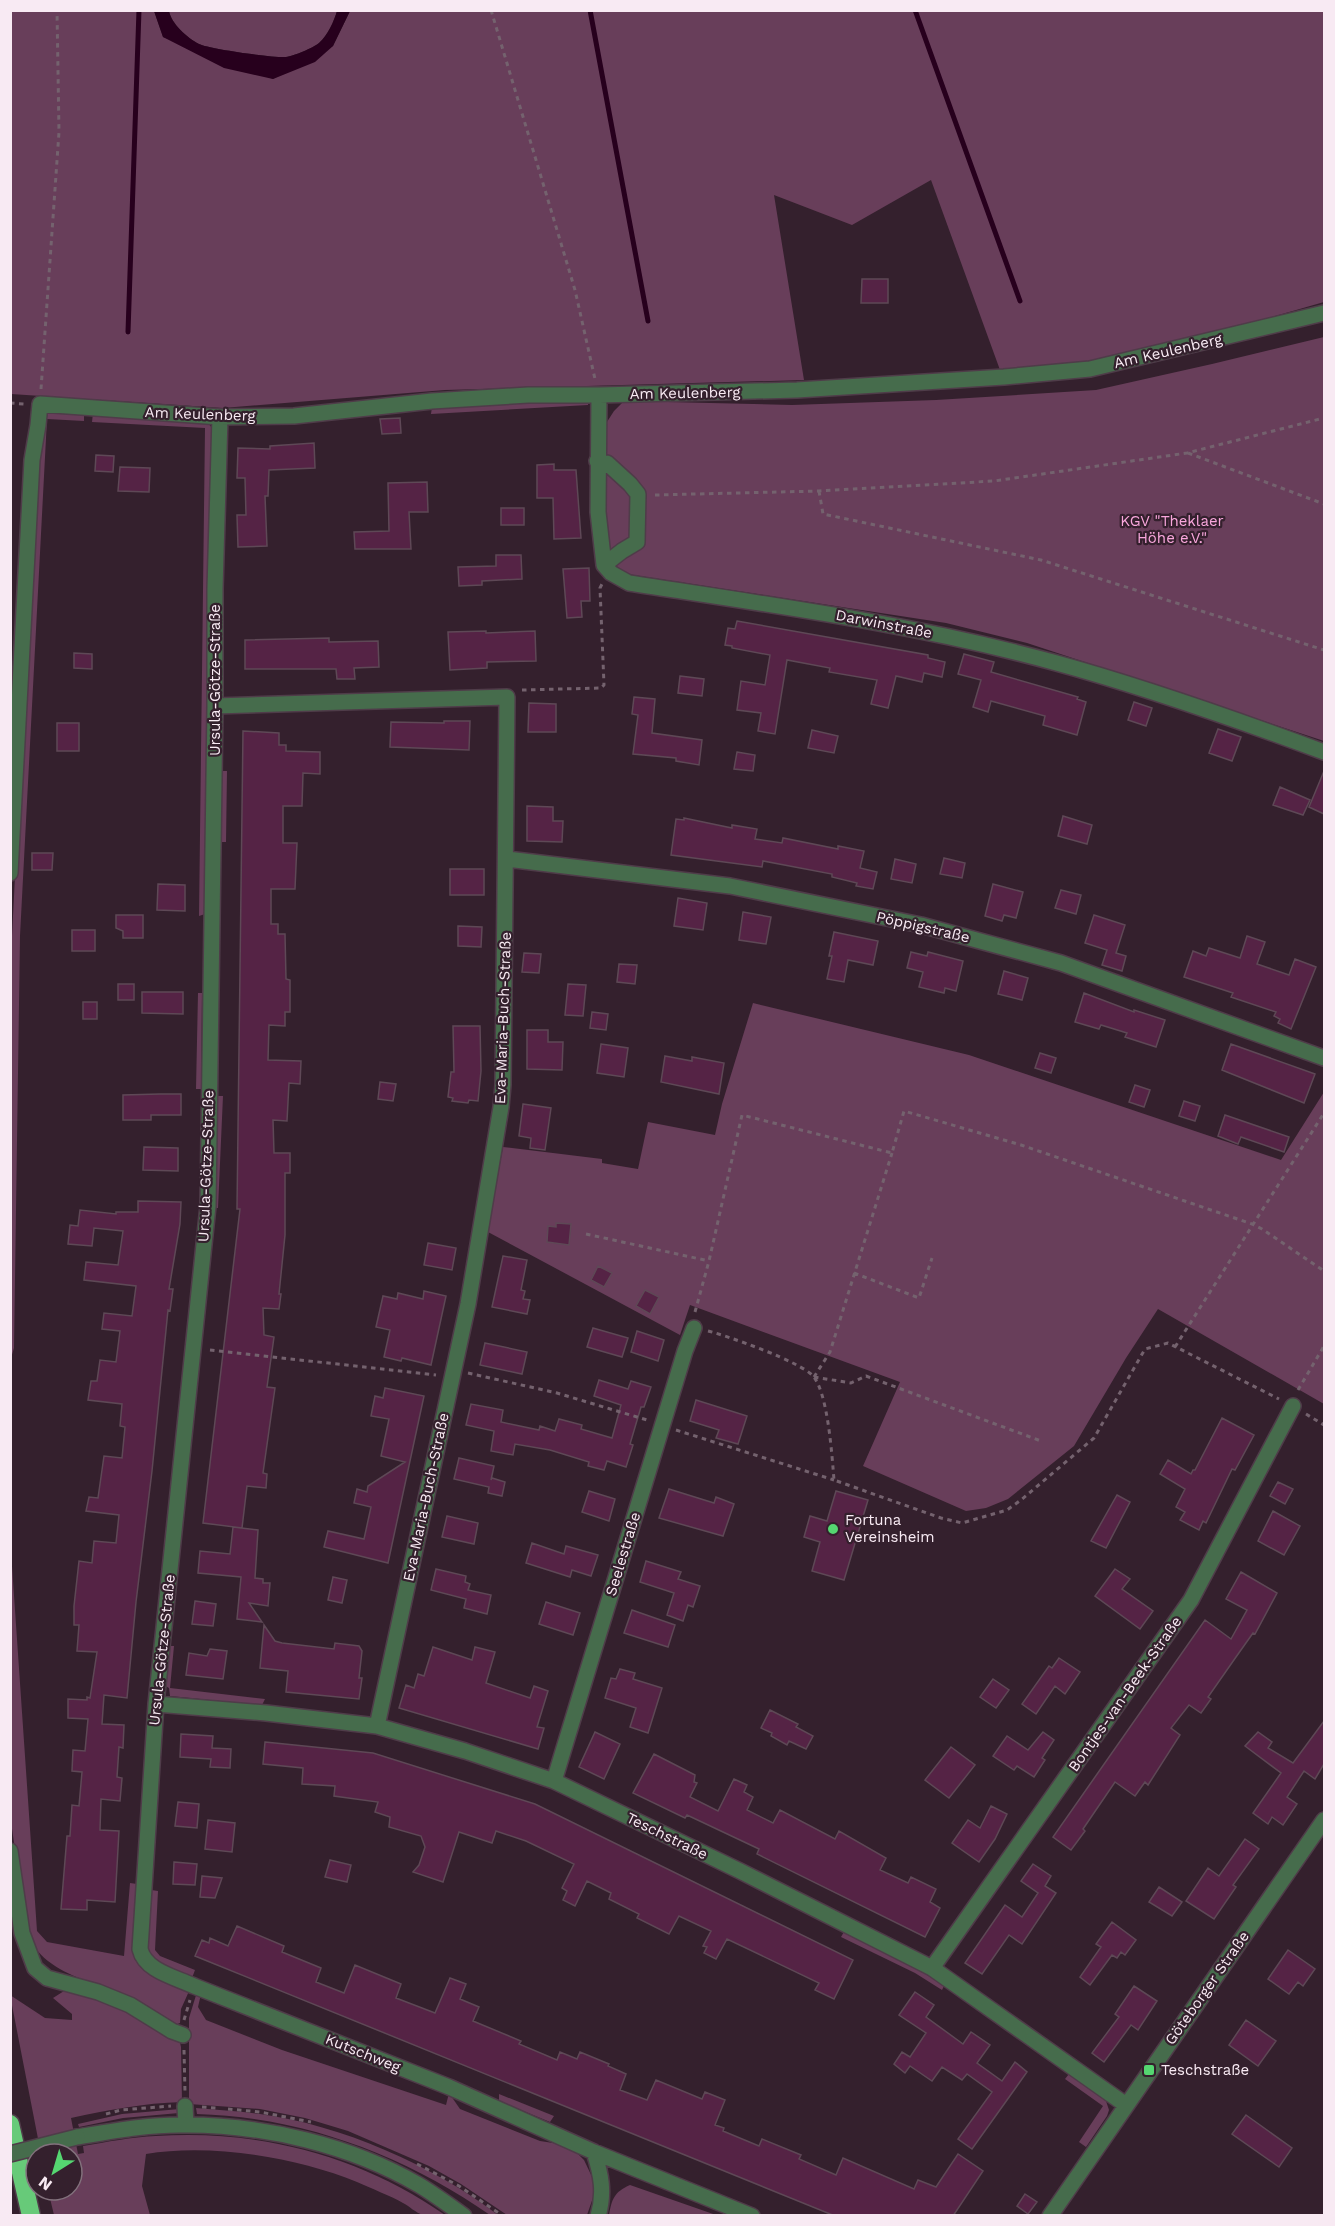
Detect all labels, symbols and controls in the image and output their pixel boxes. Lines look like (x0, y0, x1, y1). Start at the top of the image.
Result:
street label: Am Keulenberg (1112, 330, 1224, 372)
street label: Am Keulenberg (629, 383, 741, 403)
street label: Am Keulenberg (144, 403, 256, 425)
park label: KGV "Theklaer Höhe e.V." (1120, 512, 1224, 547)
street label: Ursula-Götze-Straße (206, 604, 224, 756)
street label: Darwinstraße (834, 606, 934, 642)
street label: Pöppigstraße (875, 908, 971, 946)
street label: Eva-Maria-Buch-Straße (491, 932, 515, 1104)
street label: Ursula-Götze-Straße (194, 1090, 218, 1242)
street label: Eva-Maria-Buch-Straße (399, 1411, 453, 1583)
street label: Seelestraße (602, 1510, 644, 1598)
place label: Fortuna Vereinsheim (845, 1511, 935, 1546)
marker: Fortuna Vereinsheim (826, 1522, 840, 1536)
street label: Ursula-Götze-Straße (145, 1573, 179, 1727)
street label: Bontjes-van-Beek-Straße (1064, 1613, 1186, 1775)
street label: Teschstraße (623, 1809, 711, 1863)
street label: Göteborger Straße (1161, 1928, 1253, 2048)
street label: Kutschweg (323, 2030, 403, 2076)
place label: Teschstraße (1161, 2061, 1249, 2079)
marker: Teschstraße (1142, 2063, 1156, 2077)
north arrow (24, 2142, 84, 2202)
text: N (35, 2172, 56, 2195)

